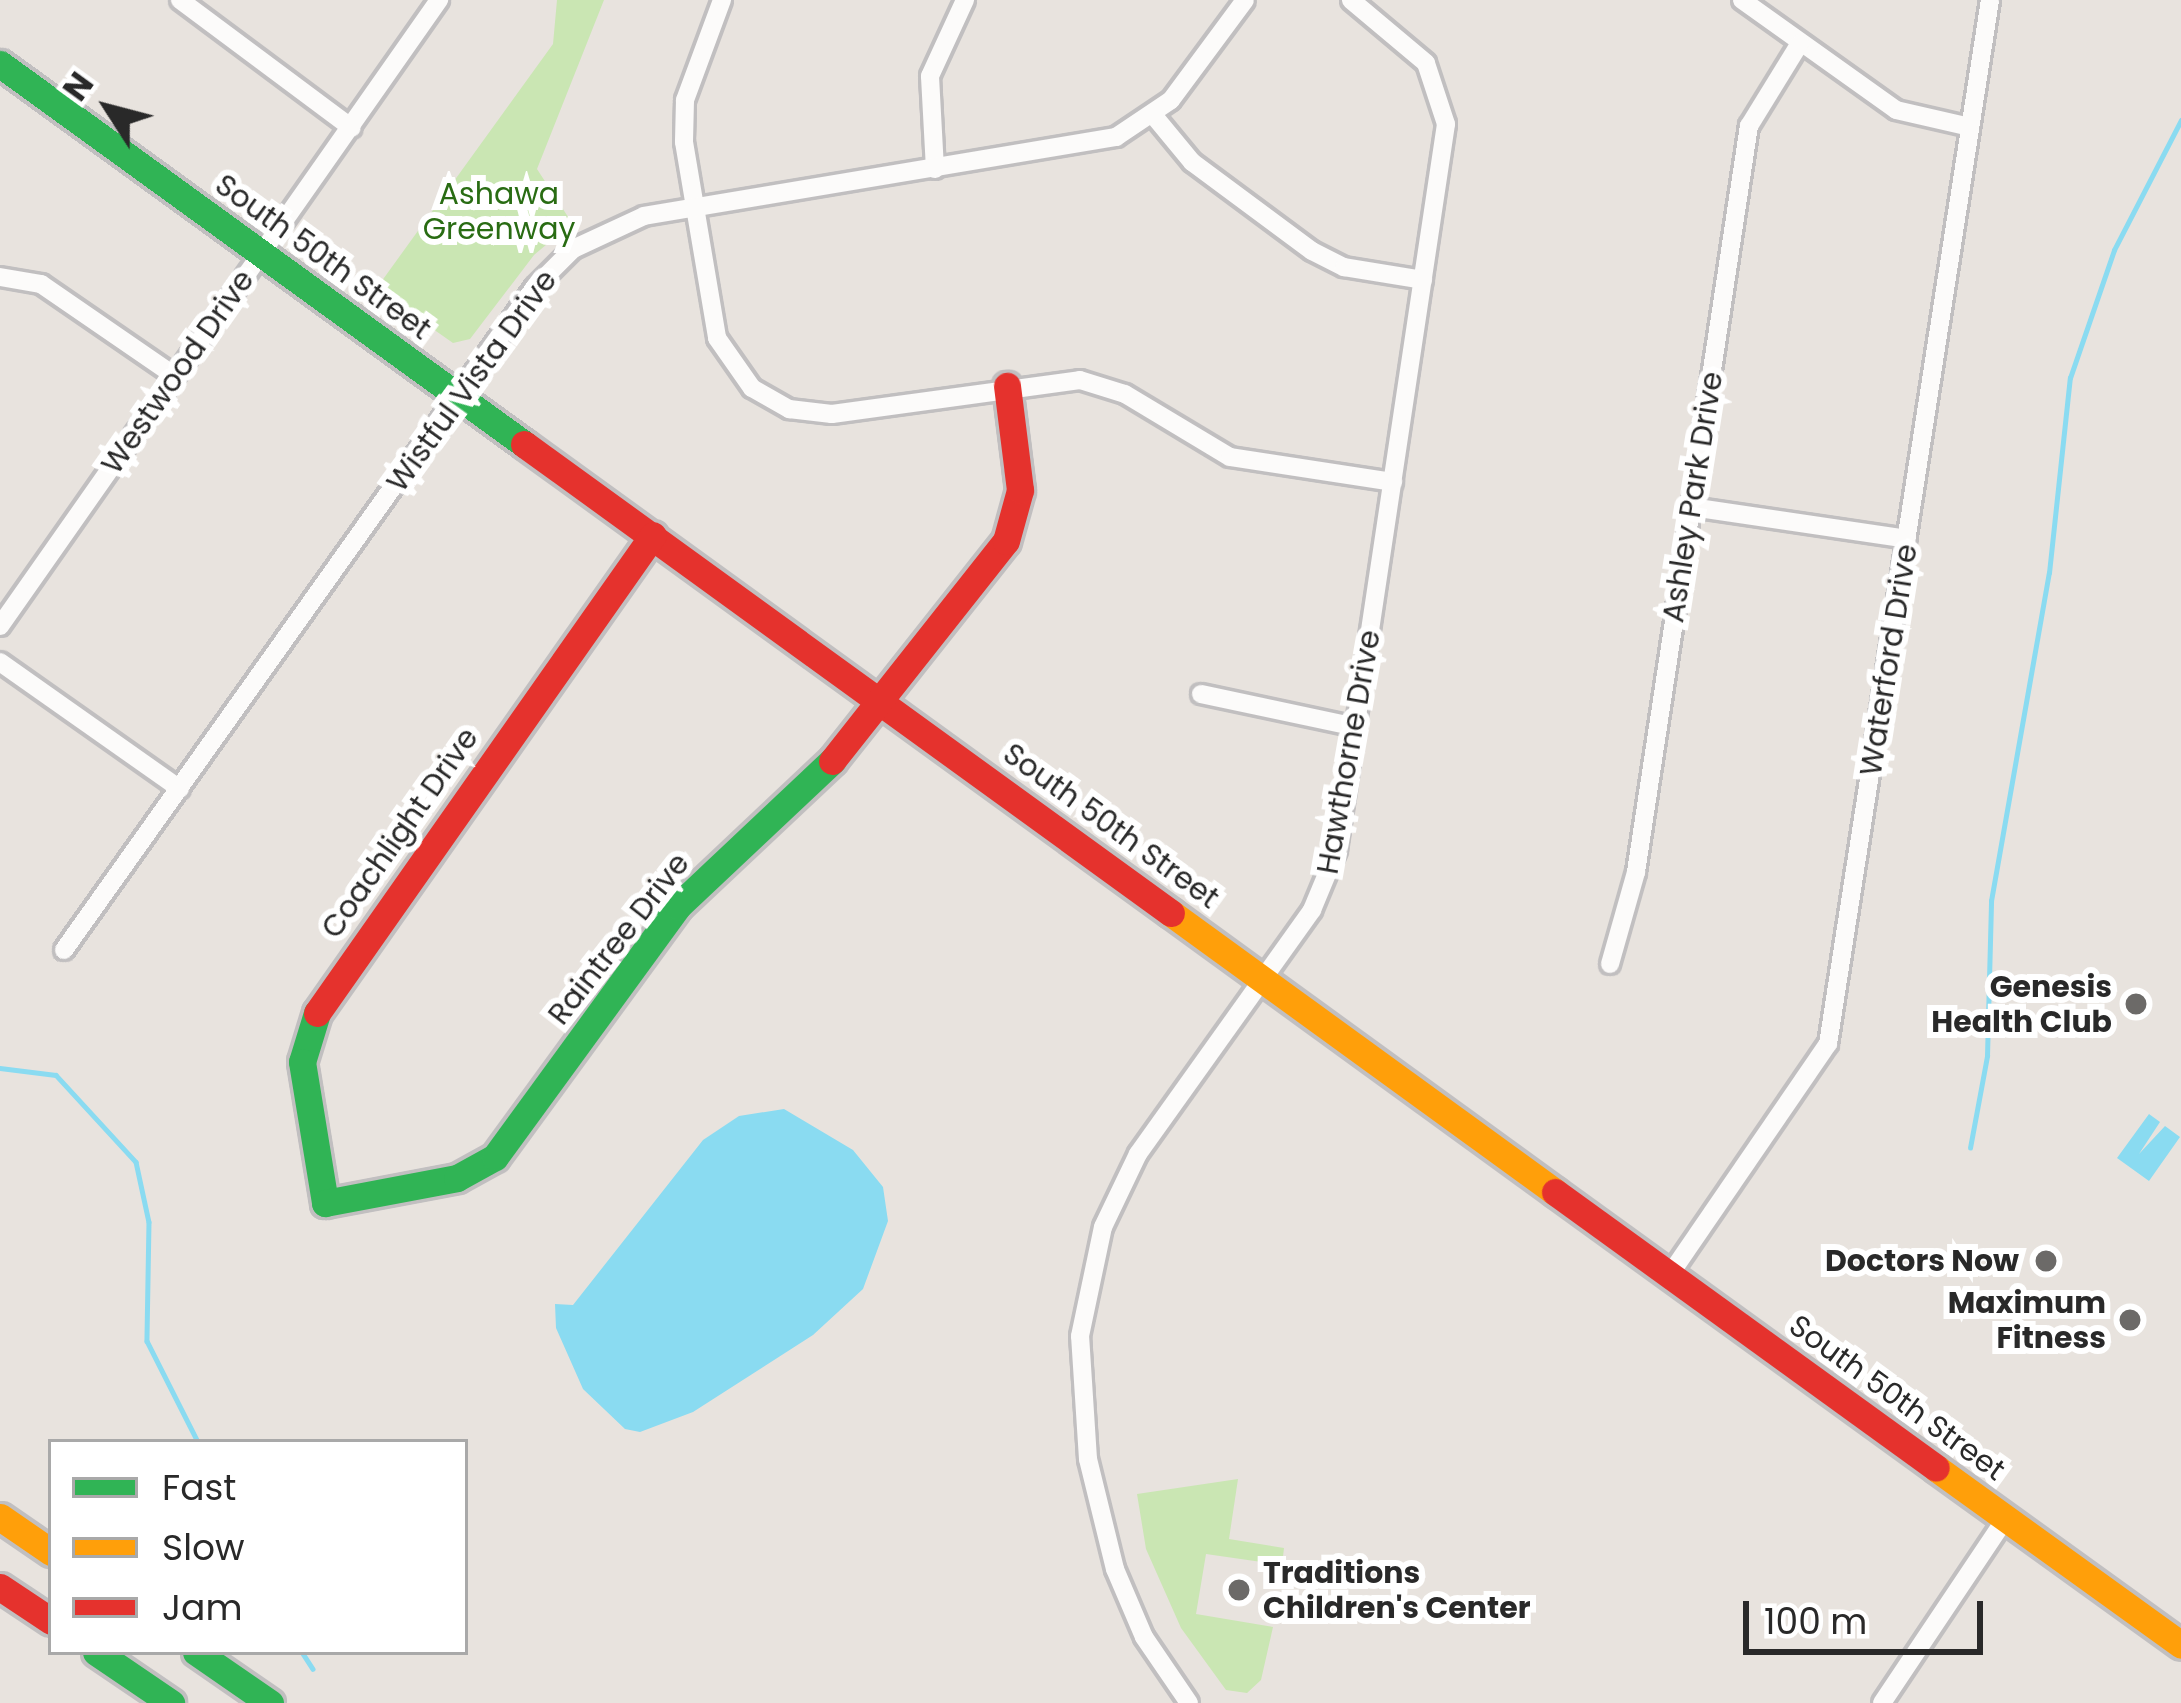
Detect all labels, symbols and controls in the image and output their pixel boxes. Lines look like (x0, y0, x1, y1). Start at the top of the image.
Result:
north arrow (48, 48, 168, 168)
text: N (52, 63, 105, 110)
street label: South 50th Street (208, 167, 438, 347)
park label: Ashawa Greenway (423, 176, 575, 246)
street label: Westwood Drive (94, 263, 262, 481)
street label: Wistful Vista Drive (379, 263, 565, 499)
street label: Ashley Park Drive (1655, 369, 1731, 625)
street label: Waterford Drive (1853, 542, 1925, 778)
street label: Hawthorne Drive (1310, 627, 1388, 877)
street label: Coachlight Drive (314, 721, 486, 945)
street label: South 50th Street (996, 736, 1226, 916)
street label: Raintree Drive (541, 846, 697, 1032)
place label: Genesis Health Club (1931, 969, 2112, 1040)
marker: Genesis Health Club (2123, 991, 2149, 1017)
place label: Doctors Now (1825, 1243, 2019, 1279)
marker: Doctors Now (2030, 1245, 2062, 1277)
place label: Maximum Fitness (1948, 1285, 2106, 1356)
marker: Maximum Fitness (2117, 1307, 2143, 1333)
street label: South 50th Street (1782, 1308, 2012, 1488)
legend (48, 1439, 468, 1655)
text: Fast (162, 1462, 236, 1513)
text: Slow (162, 1522, 245, 1573)
place label: Traditions Children's Center (1263, 1555, 1530, 1626)
marker: Traditions Children's Center (1226, 1577, 1252, 1603)
scale bar (1749, 1577, 1989, 1651)
text: Jam (162, 1582, 243, 1633)
text: 100 m (1764, 1596, 1867, 1647)

